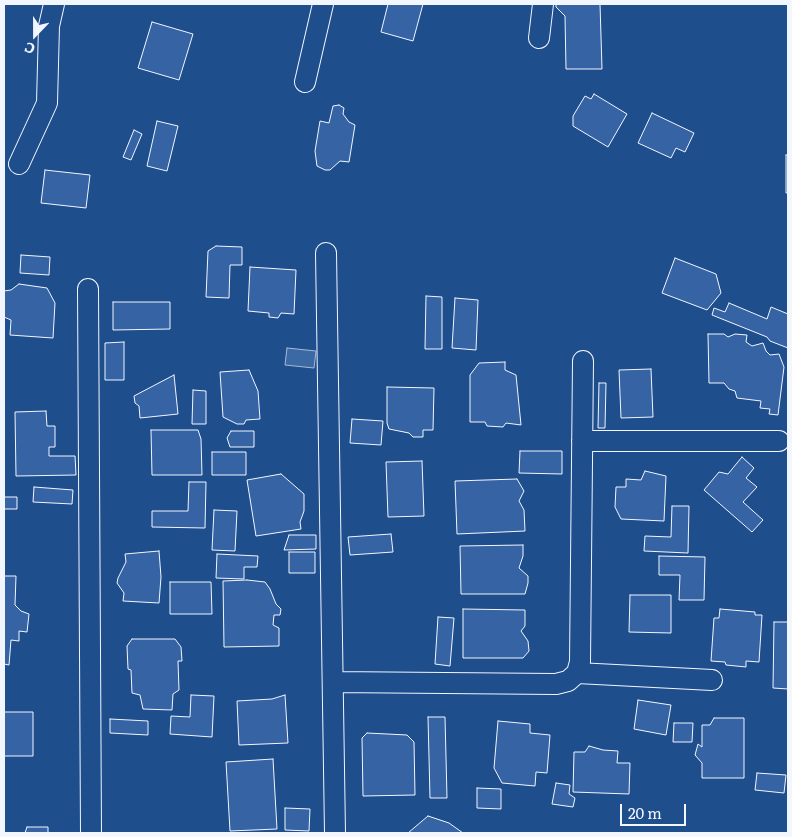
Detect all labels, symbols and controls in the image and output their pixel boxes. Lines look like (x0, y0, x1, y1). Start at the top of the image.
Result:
north arrow (10, 10, 60, 60)
text: С (21, 38, 38, 60)
scale bar (622, 794, 688, 826)
text: 20 m (628, 801, 662, 824)

